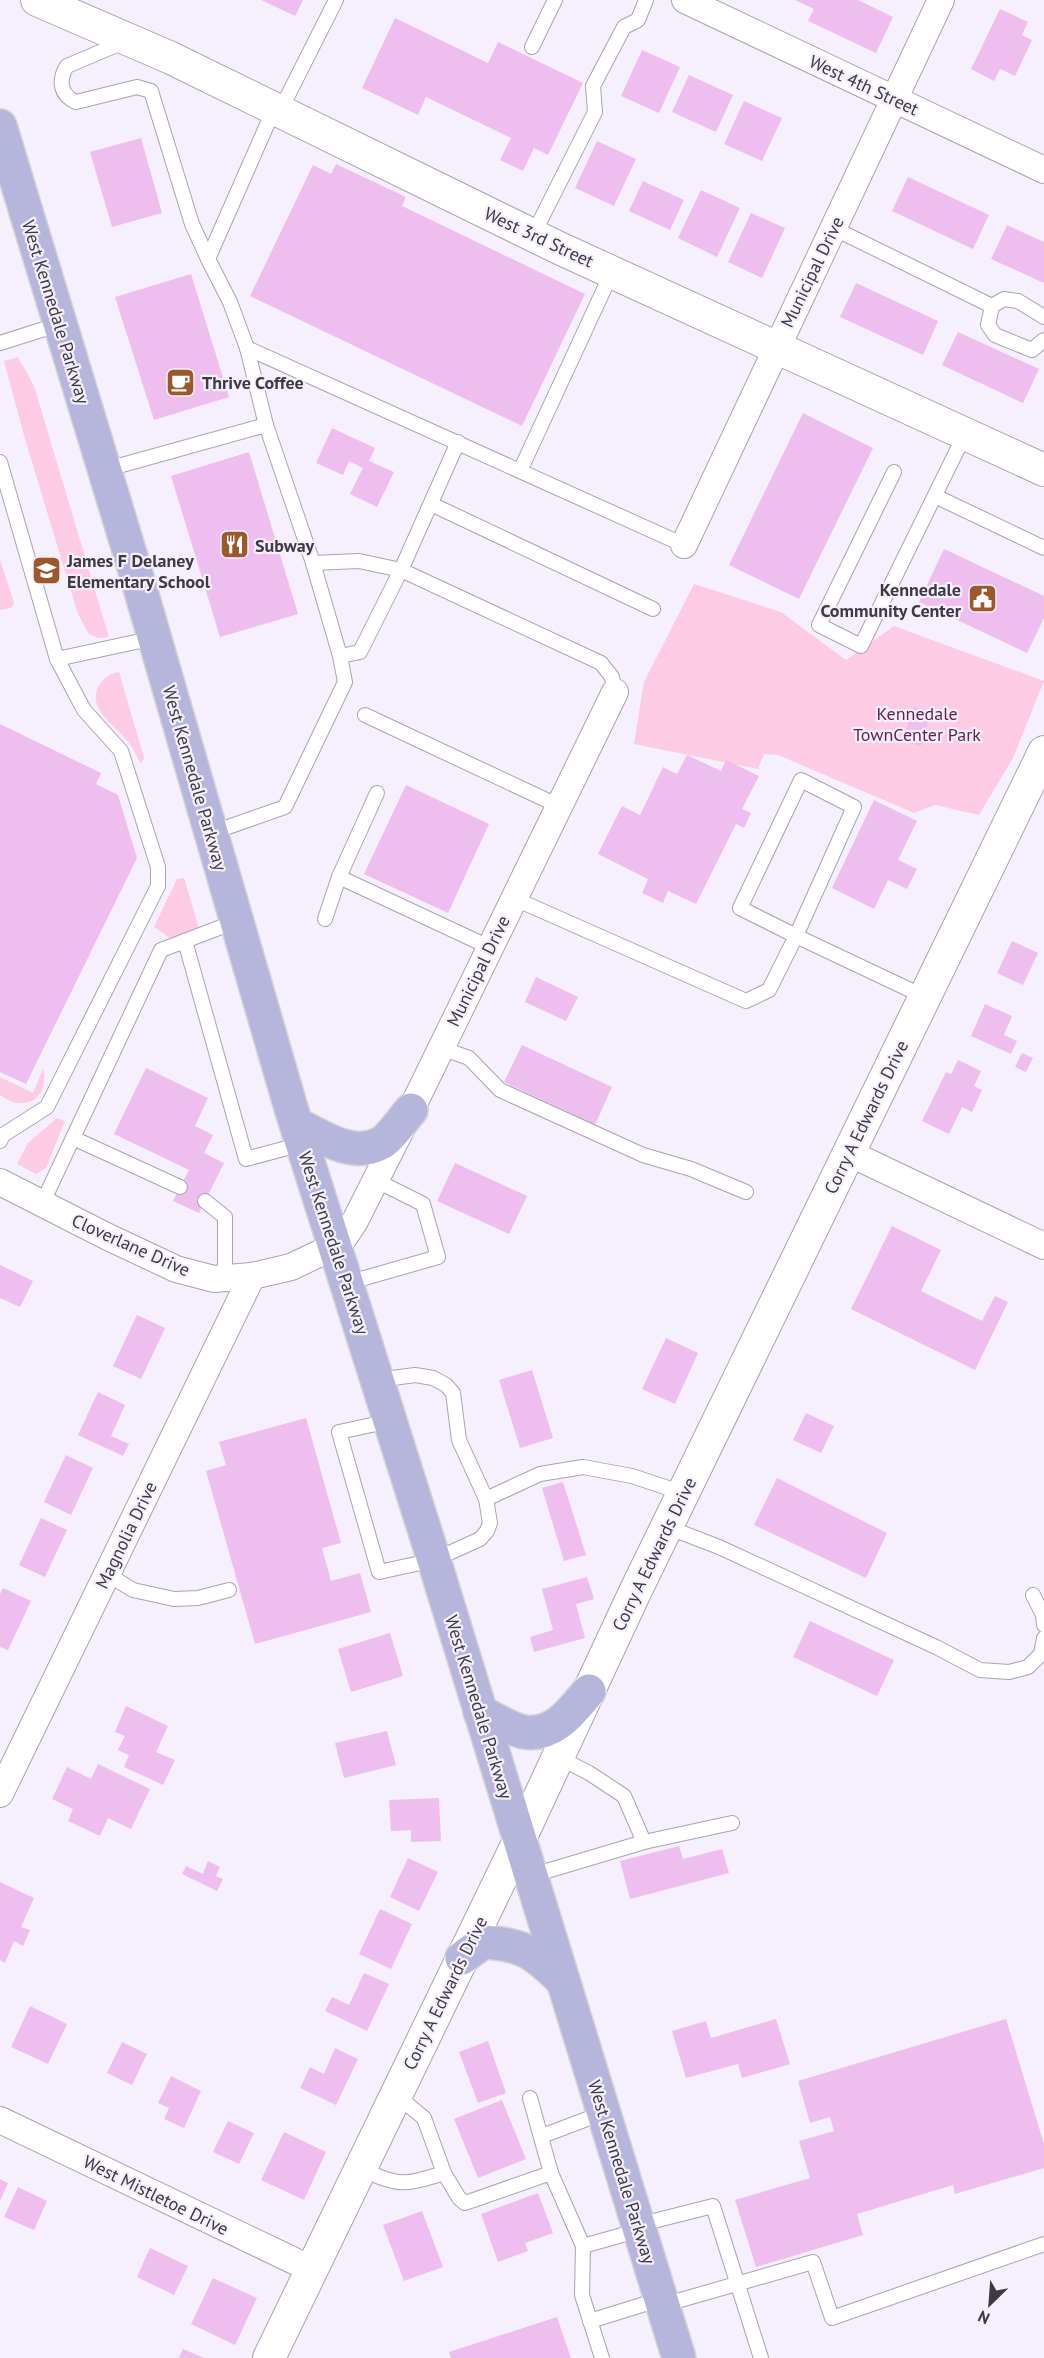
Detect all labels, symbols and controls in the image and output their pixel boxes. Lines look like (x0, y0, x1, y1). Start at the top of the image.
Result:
street label: West 4th Street (806, 50, 922, 120)
street label: West 3rd Street (481, 202, 597, 272)
street label: Municipal Drive (775, 213, 849, 331)
street label: West Kennedale Parkway (17, 217, 95, 407)
cafe icon: Thrive Coffee (165, 366, 197, 398)
place label: Thrive Coffee (202, 371, 304, 394)
restaurant icon: Subway (218, 529, 250, 561)
place label: Subway (255, 534, 315, 557)
place label: James F Delaney Elementary School (66, 549, 211, 593)
school or university icon: James F Delaney Elementary School (30, 554, 62, 586)
place label: Kennedale Community Center (820, 578, 962, 622)
public building icon: Kennedale Community Center (966, 583, 998, 615)
street label: West Kennedale Parkway (158, 683, 233, 874)
park label: Kennedale TownCenter Park (853, 702, 981, 746)
street label: Municipal Drive (441, 912, 515, 1030)
street label: Corry A Edwards Drive (819, 1036, 913, 1198)
street label: West Kennedale Parkway (293, 1148, 375, 1338)
street label: Cloverlane Drive (68, 1209, 194, 1281)
street label: Corry A Edwards Drive (607, 1473, 701, 1635)
street label: Magnolia Drive (90, 1478, 162, 1592)
street label: West Kennedale Parkway (440, 1612, 518, 1802)
street label: Corry A Edwards Drive (398, 1912, 492, 2074)
street label: West Kennedale Parkway (583, 2077, 661, 2267)
street label: West Mistletoe Drive (80, 2150, 232, 2240)
north arrow (960, 2274, 1020, 2334)
text: N (975, 2306, 993, 2329)

